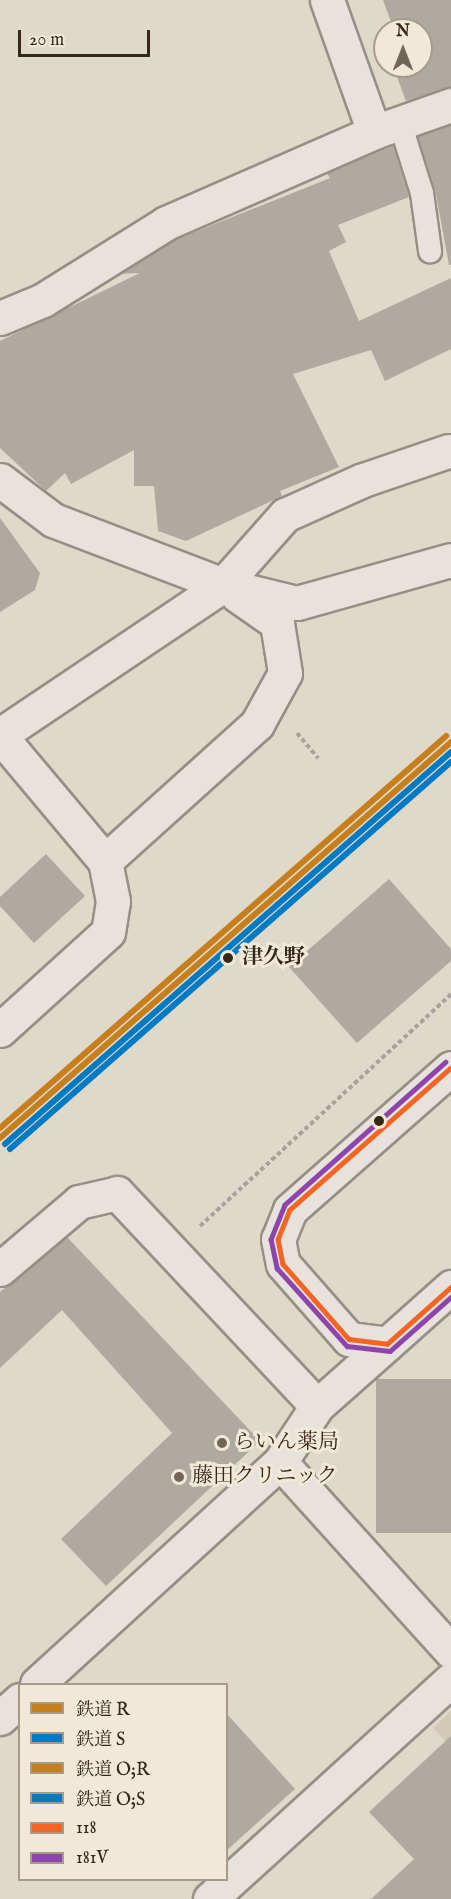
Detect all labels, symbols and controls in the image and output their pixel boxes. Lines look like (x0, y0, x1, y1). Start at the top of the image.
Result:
scale bar (21, 18, 153, 56)
north arrow (373, 18, 433, 78)
text: N (396, 22, 410, 42)
text: 20 m (29, 29, 64, 52)
place label: 津久野 (242, 945, 305, 971)
marker: 津久野 (219, 949, 237, 967)
unlabelled marker (373, 1115, 385, 1127)
place label: らいん薬局 (234, 1430, 339, 1456)
marker: らいん薬局 (215, 1436, 229, 1450)
place label: 藤田クリニック (192, 1464, 339, 1490)
marker: 藤田クリニック (170, 1468, 188, 1486)
legend (18, 1683, 228, 1881)
text: 鉄道 R (76, 1699, 130, 1722)
text: 鉄道 S (76, 1729, 125, 1752)
text: 鉄道 O;R (76, 1759, 150, 1782)
text: 鉄道 O;S (76, 1789, 145, 1812)
text: 118 (76, 1817, 96, 1840)
text: 181V (76, 1847, 108, 1870)

